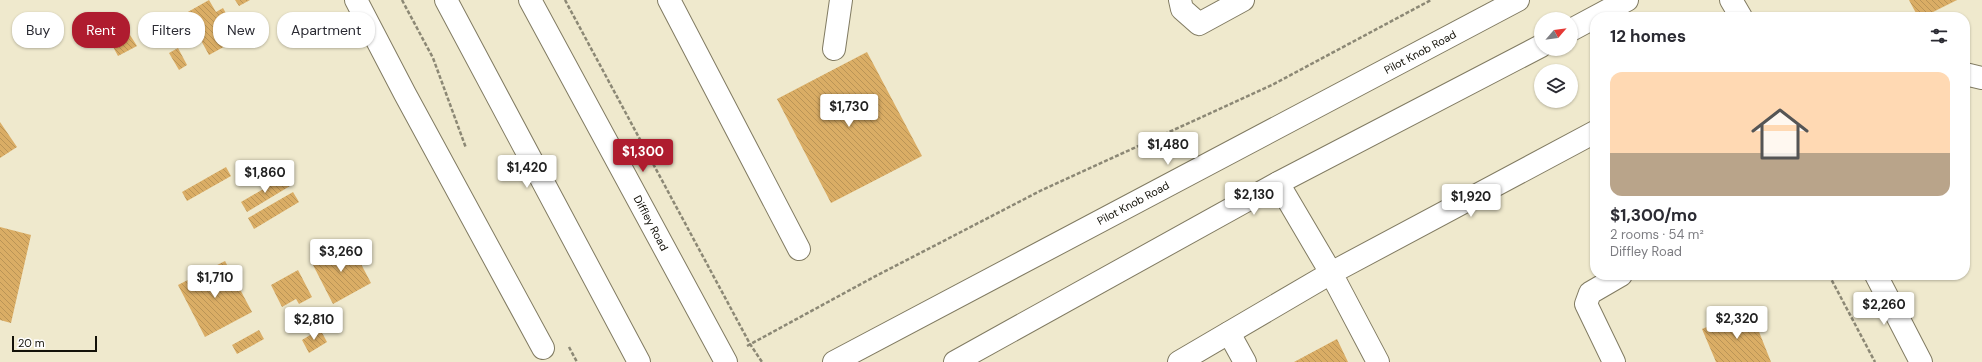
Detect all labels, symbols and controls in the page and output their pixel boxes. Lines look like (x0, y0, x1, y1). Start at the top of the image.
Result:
chip: Buy (12, 12, 64, 48)
chip: Rent (72, 12, 130, 48)
chip: Filters (138, 12, 205, 48)
chip: New (213, 12, 269, 48)
chip: Apartment (277, 12, 375, 48)
north arrow (1534, 12, 1578, 56)
map controls (1534, 12, 1578, 108)
text: 12 homes (1610, 25, 1686, 47)
icon: filters (1928, 25, 1950, 47)
street label: Pilot Knob Road (1382, 27, 1459, 77)
button: layers (1534, 64, 1578, 108)
pin: $1,730 (816, 94, 882, 128)
text: $1,730 (829, 98, 869, 115)
icon: home (1744, 98, 1816, 170)
pin: $1,480 (1135, 132, 1201, 166)
text: $1,480 (1147, 136, 1189, 153)
pin: $1,300 (610, 139, 676, 173)
text: $1,300 (622, 143, 664, 160)
pin: $1,420 (494, 155, 560, 189)
text: $1,420 (507, 159, 547, 176)
pin: $1,860 (232, 160, 298, 194)
text: $1,860 (244, 164, 286, 181)
street label: Pilot Knob Road (1095, 178, 1172, 228)
pin: $2,130 (1221, 182, 1287, 216)
pin: $1,920 (1438, 184, 1504, 218)
text: $2,130 (1234, 186, 1274, 203)
text: $1,920 (1451, 188, 1491, 205)
street label: Diffley Road (631, 193, 672, 253)
text: $1,300/mo (1610, 204, 1697, 226)
text: 2 rooms · 54 m² (1610, 226, 1704, 243)
pin: $3,260 (308, 239, 374, 273)
text: $3,260 (319, 243, 363, 260)
text: Diffley Road (1610, 243, 1682, 260)
pin: $1,710 (182, 265, 248, 299)
text: $1,710 (197, 269, 233, 286)
pin: $2,260 (1851, 292, 1917, 326)
text: $2,260 (1862, 296, 1906, 313)
pin: $2,320 (1704, 306, 1770, 340)
pin: $2,810 (281, 307, 347, 341)
text: $2,320 (1716, 310, 1759, 327)
text: $2,810 (294, 311, 334, 328)
scale bar (12, 334, 97, 353)
text: 20 m (18, 336, 44, 350)

